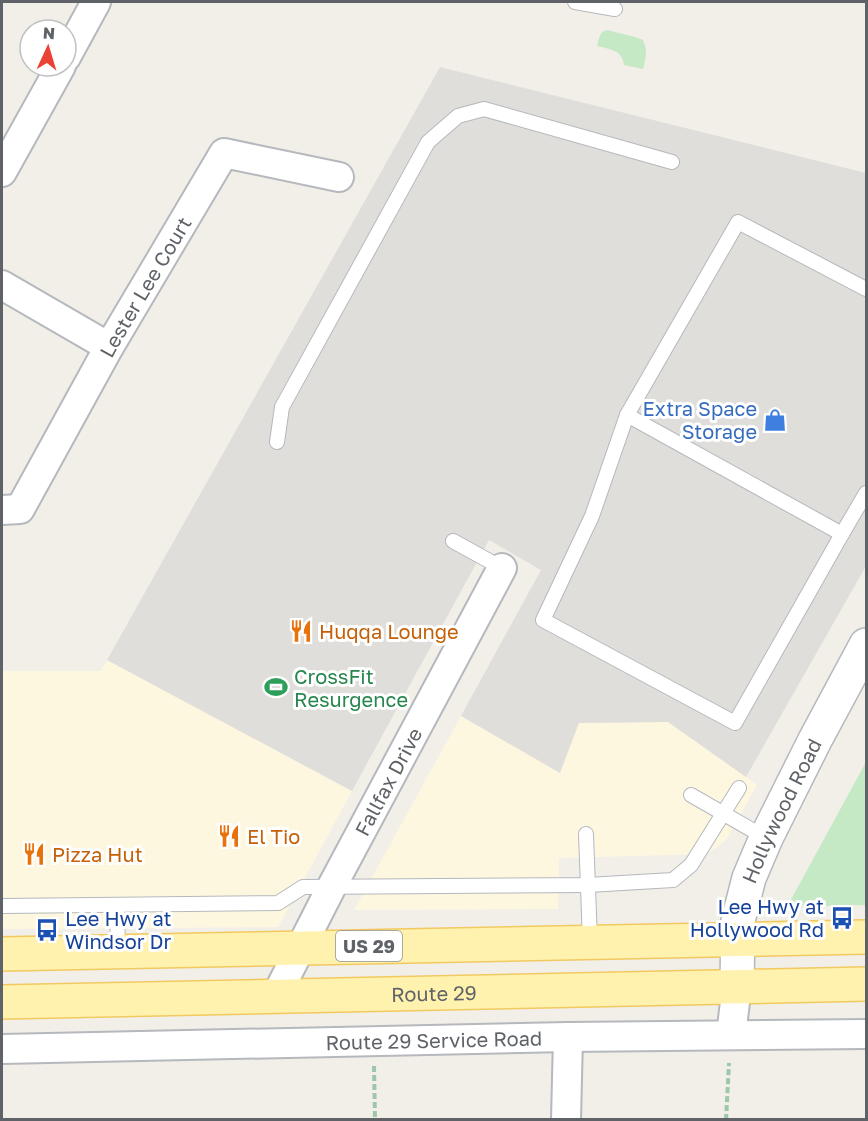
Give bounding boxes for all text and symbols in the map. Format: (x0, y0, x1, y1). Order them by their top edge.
north arrow (18, 18, 78, 78)
text: N (42, 23, 56, 43)
street label: Lester Lee Court (94, 212, 196, 361)
place label: Extra Space Storage (643, 396, 757, 443)
shop icon: Extra Space Storage (762, 407, 788, 433)
restaurant icon: Huqqa Lounge (288, 618, 314, 644)
place label: Huqqa Lounge (319, 619, 459, 643)
place label: CrossFit Resurgence (294, 664, 408, 711)
sports icon: CrossFit Resurgence (263, 674, 289, 700)
street label: Fallfax Drive (349, 723, 427, 840)
street label: Hollywood Road (736, 734, 826, 887)
restaurant icon: El Tio (216, 823, 242, 849)
place label: El Tio (247, 824, 300, 848)
restaurant icon: Pizza Hut (21, 841, 47, 867)
place label: Pizza Hut (52, 842, 143, 866)
place label: Lee Hwy at Hollywood Rd (690, 894, 824, 941)
bus stop icon: Lee Hwy at Hollywood Rd (829, 905, 855, 931)
place label: Lee Hwy at Windsor Dr (65, 906, 172, 953)
bus stop icon: Lee Hwy at Windsor Dr (34, 917, 60, 943)
road number: US 29 (336, 931, 402, 961)
street label: Route 29 (391, 980, 477, 1006)
street label: Route 29 Service Road (325, 1026, 543, 1054)

